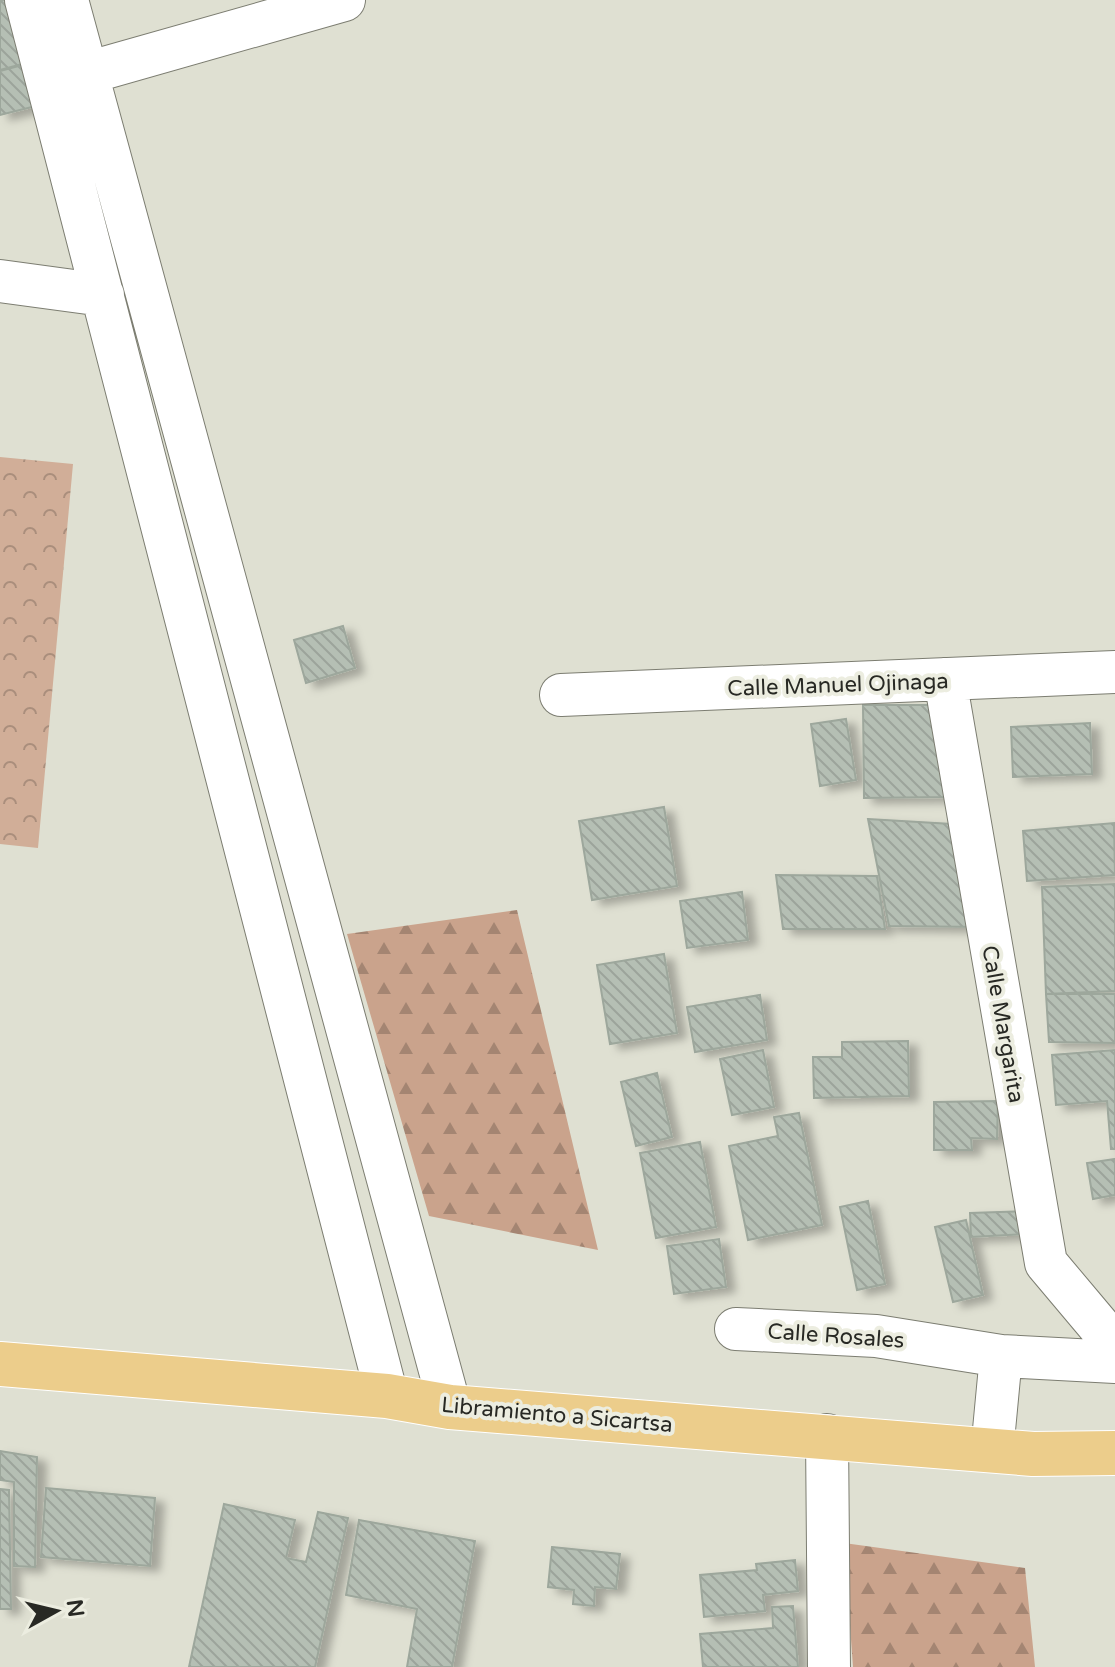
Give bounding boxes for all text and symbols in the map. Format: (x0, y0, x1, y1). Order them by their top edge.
street label: Calle Manuel Ojinaga (727, 668, 949, 702)
street label: Calle Margarita (976, 943, 1030, 1105)
street label: Calle Rosales (767, 1318, 905, 1354)
street label: Libramiento a Sicartsa (440, 1392, 674, 1438)
north arrow (16, 1571, 96, 1651)
text: N (61, 1598, 89, 1619)

